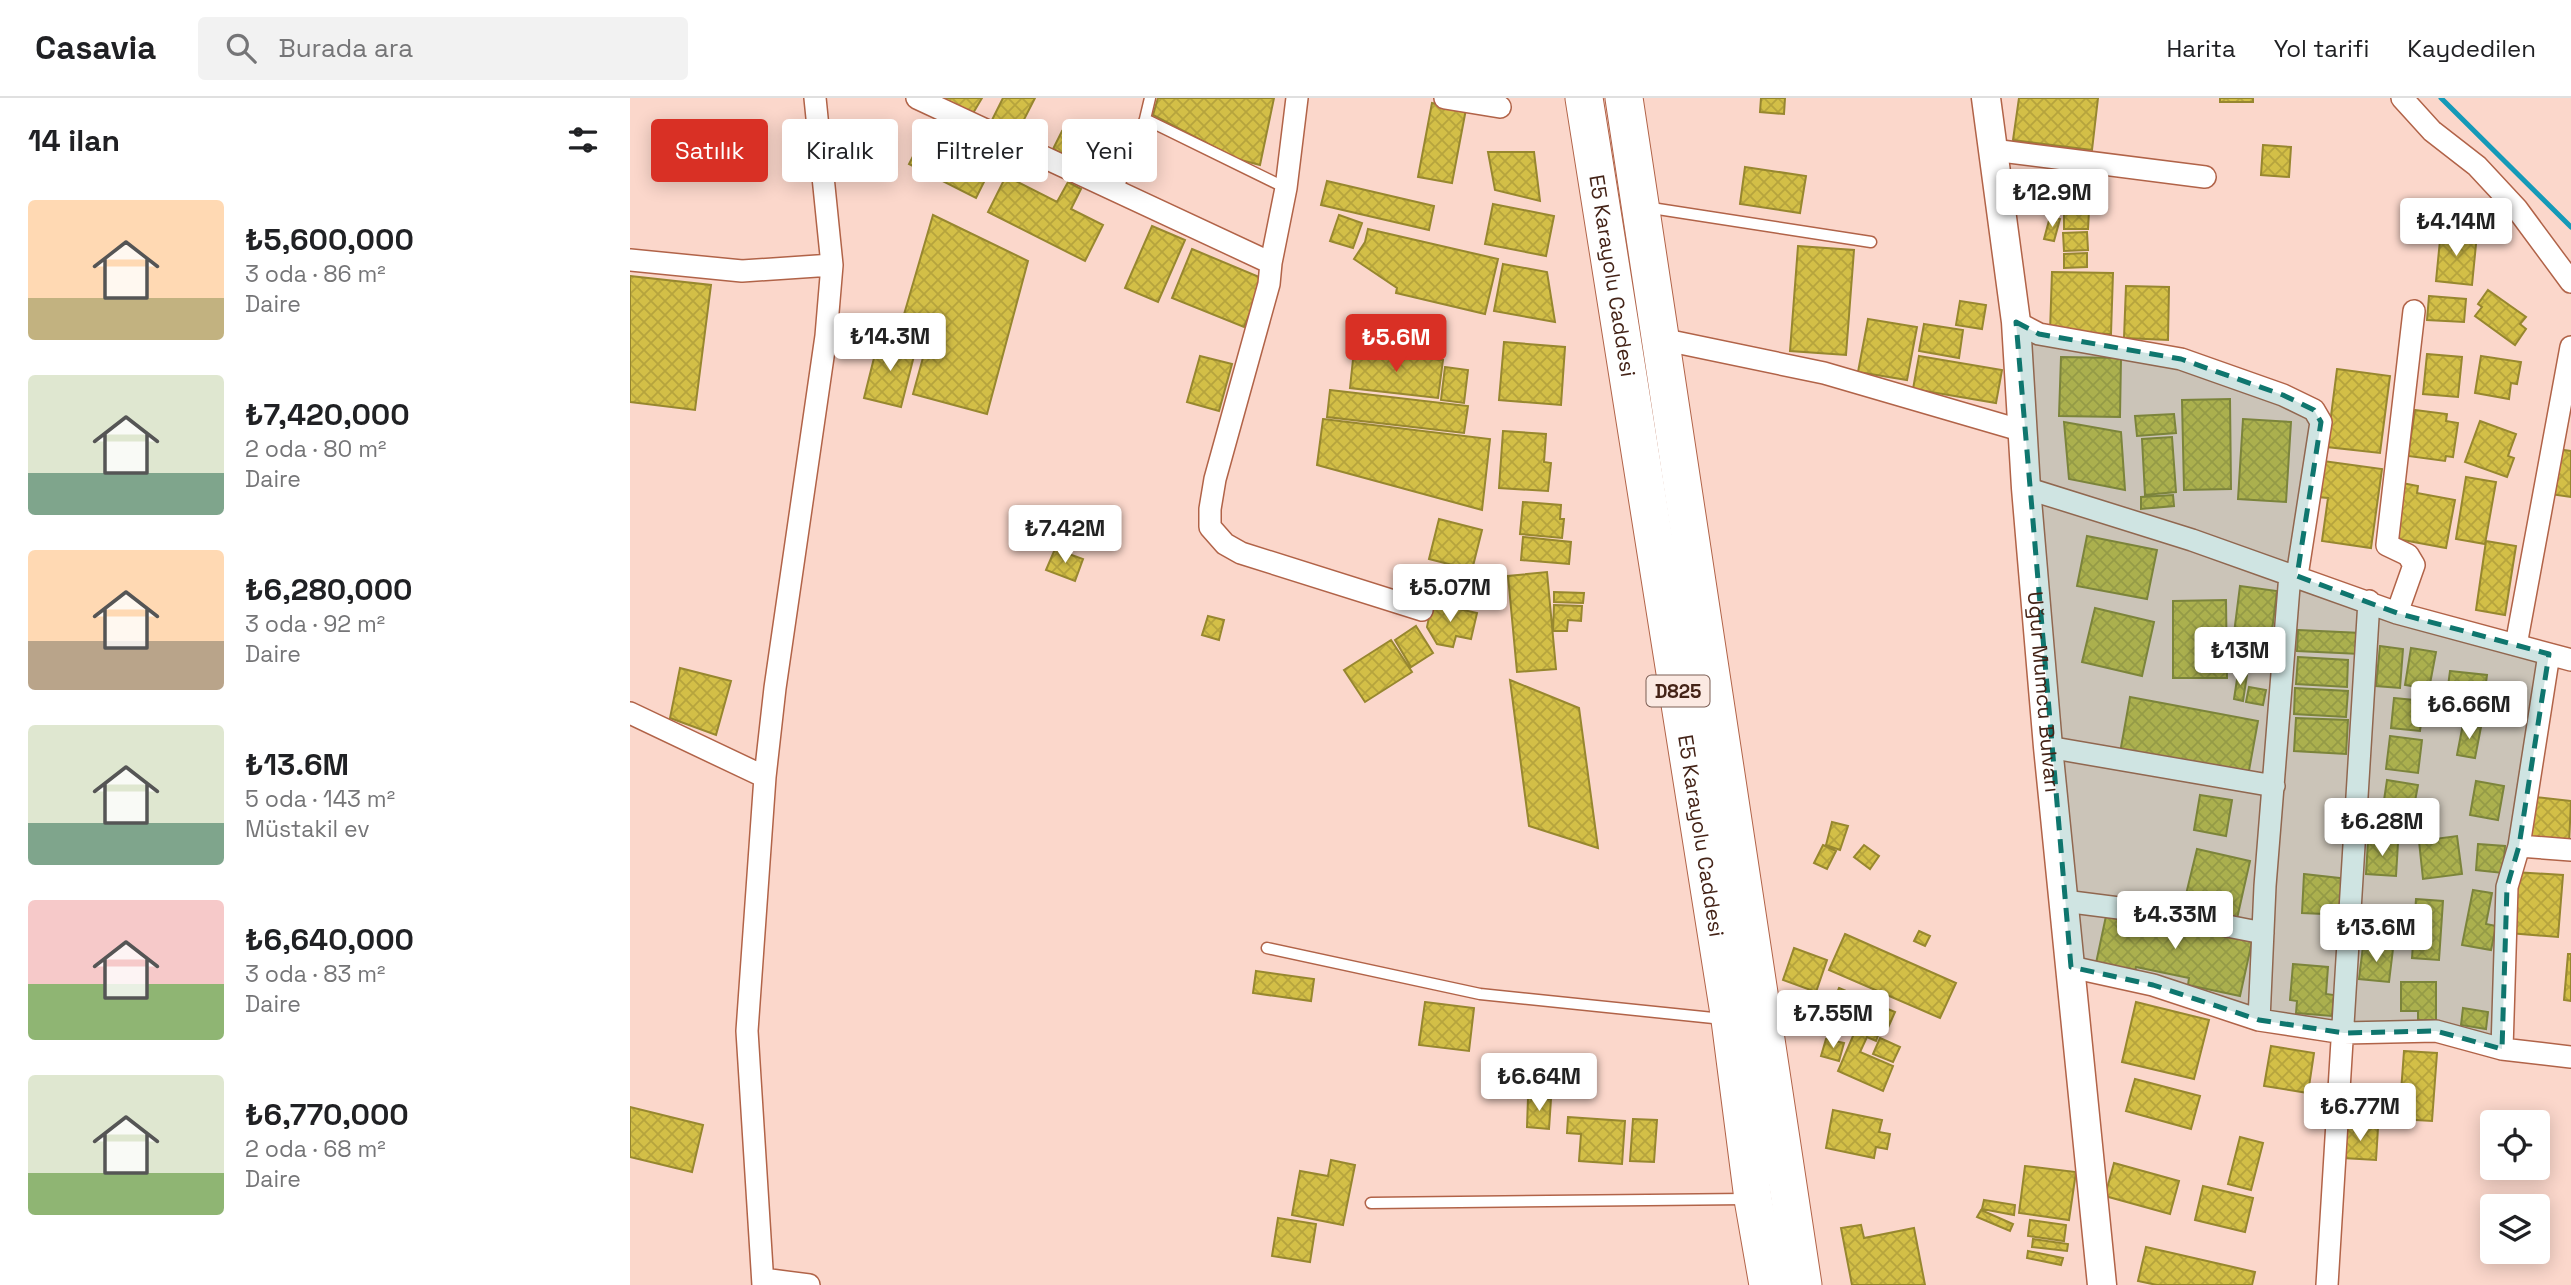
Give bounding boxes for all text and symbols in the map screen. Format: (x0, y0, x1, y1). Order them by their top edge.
search box (198, 17, 688, 80)
text: Casavia (35, 27, 156, 69)
icon: search (222, 29, 260, 67)
text: Burada ara (278, 31, 413, 65)
text: Harita (2166, 33, 2236, 64)
text: Yol tarifi (2274, 33, 2369, 64)
text: Kaydedilen (2407, 33, 2536, 64)
chip: Satılık (651, 119, 768, 182)
chip: Kiralık (782, 119, 898, 182)
chip: Filtreler (912, 119, 1048, 182)
chip: Yeni (1062, 119, 1157, 182)
text: 14 ilan (28, 121, 120, 160)
icon: filters (564, 121, 602, 159)
pin: ₺12.9M (1995, 170, 2109, 229)
street label: E5 Karayolu Caddesi (1583, 173, 1642, 379)
text: ₺12.9M (2012, 177, 2092, 207)
pin: ₺4.14M (2399, 198, 2513, 258)
text: ₺4.14M (2416, 206, 2496, 236)
text: ₺5,600,000 (245, 220, 414, 259)
icon: home (84, 228, 168, 312)
text: 3 oda · 86 m² (245, 259, 386, 289)
text: Daire (245, 289, 301, 319)
pin: ₺14.3M (833, 314, 947, 373)
pin: ₺5.6M (1347, 314, 1445, 374)
text: ₺14.3M (850, 321, 930, 351)
text: ₺5.6M (1361, 322, 1431, 352)
text: ₺7,420,000 (245, 395, 410, 434)
icon: home (84, 403, 168, 487)
text: 2 oda · 80 m² (245, 434, 386, 464)
text: Daire (245, 464, 301, 494)
pin: ₺7.42M (1008, 505, 1122, 565)
text: ₺7.42M (1025, 513, 1105, 543)
pin: ₺5.07M (1393, 564, 1507, 624)
text: ₺6,280,000 (245, 570, 413, 609)
text: ₺5.07M (1409, 572, 1491, 602)
icon: home (84, 578, 168, 662)
street label: Uğur Mumcu Bulvarı (2022, 590, 2066, 794)
text: 3 oda · 92 m² (245, 609, 385, 639)
pin: ₺13M (2199, 628, 2281, 687)
text: ₺13M (2211, 635, 2269, 665)
text: Daire (245, 639, 301, 669)
road number: D825 (1646, 676, 1710, 706)
pin: ₺6.66M (2412, 682, 2526, 741)
text: ₺6.66M (2427, 689, 2511, 719)
street label: E5 Karayolu Caddesi (1672, 733, 1731, 939)
text: ₺13.6M (245, 745, 349, 784)
icon: home (84, 753, 168, 837)
text: 5 oda · 143 m² (245, 784, 395, 814)
pin: ₺6.28M (2325, 798, 2439, 858)
text: ₺6.28M (2341, 806, 2423, 836)
text: Müstakil ev (245, 814, 370, 844)
pin: ₺4.33M (2118, 892, 2232, 951)
text: ₺4.33M (2133, 899, 2217, 929)
pin: ₺13.6M (2319, 904, 2433, 964)
text: ₺13.6M (2336, 912, 2416, 942)
text: ₺6,640,000 (245, 920, 414, 959)
icon: home (84, 928, 168, 1012)
text: 3 oda · 83 m² (245, 959, 386, 989)
text: Daire (245, 989, 301, 1019)
pin: ₺7.55M (1776, 990, 1890, 1050)
text: ₺7.55M (1793, 998, 1873, 1028)
pin: ₺6.64M (1482, 1054, 1596, 1113)
text: ₺6.64M (1497, 1061, 1581, 1091)
pin: ₺6.77M (2303, 1084, 2417, 1143)
text: ₺6.77M (2320, 1091, 2400, 1121)
text: ₺6,770,000 (245, 1095, 409, 1134)
icon: home (84, 1103, 168, 1187)
map controls (2480, 1110, 2550, 1264)
button: locate (2480, 1110, 2550, 1180)
text: 2 oda · 68 m² (245, 1134, 386, 1164)
text: Daire (245, 1164, 301, 1194)
button: layers (2480, 1194, 2550, 1264)

